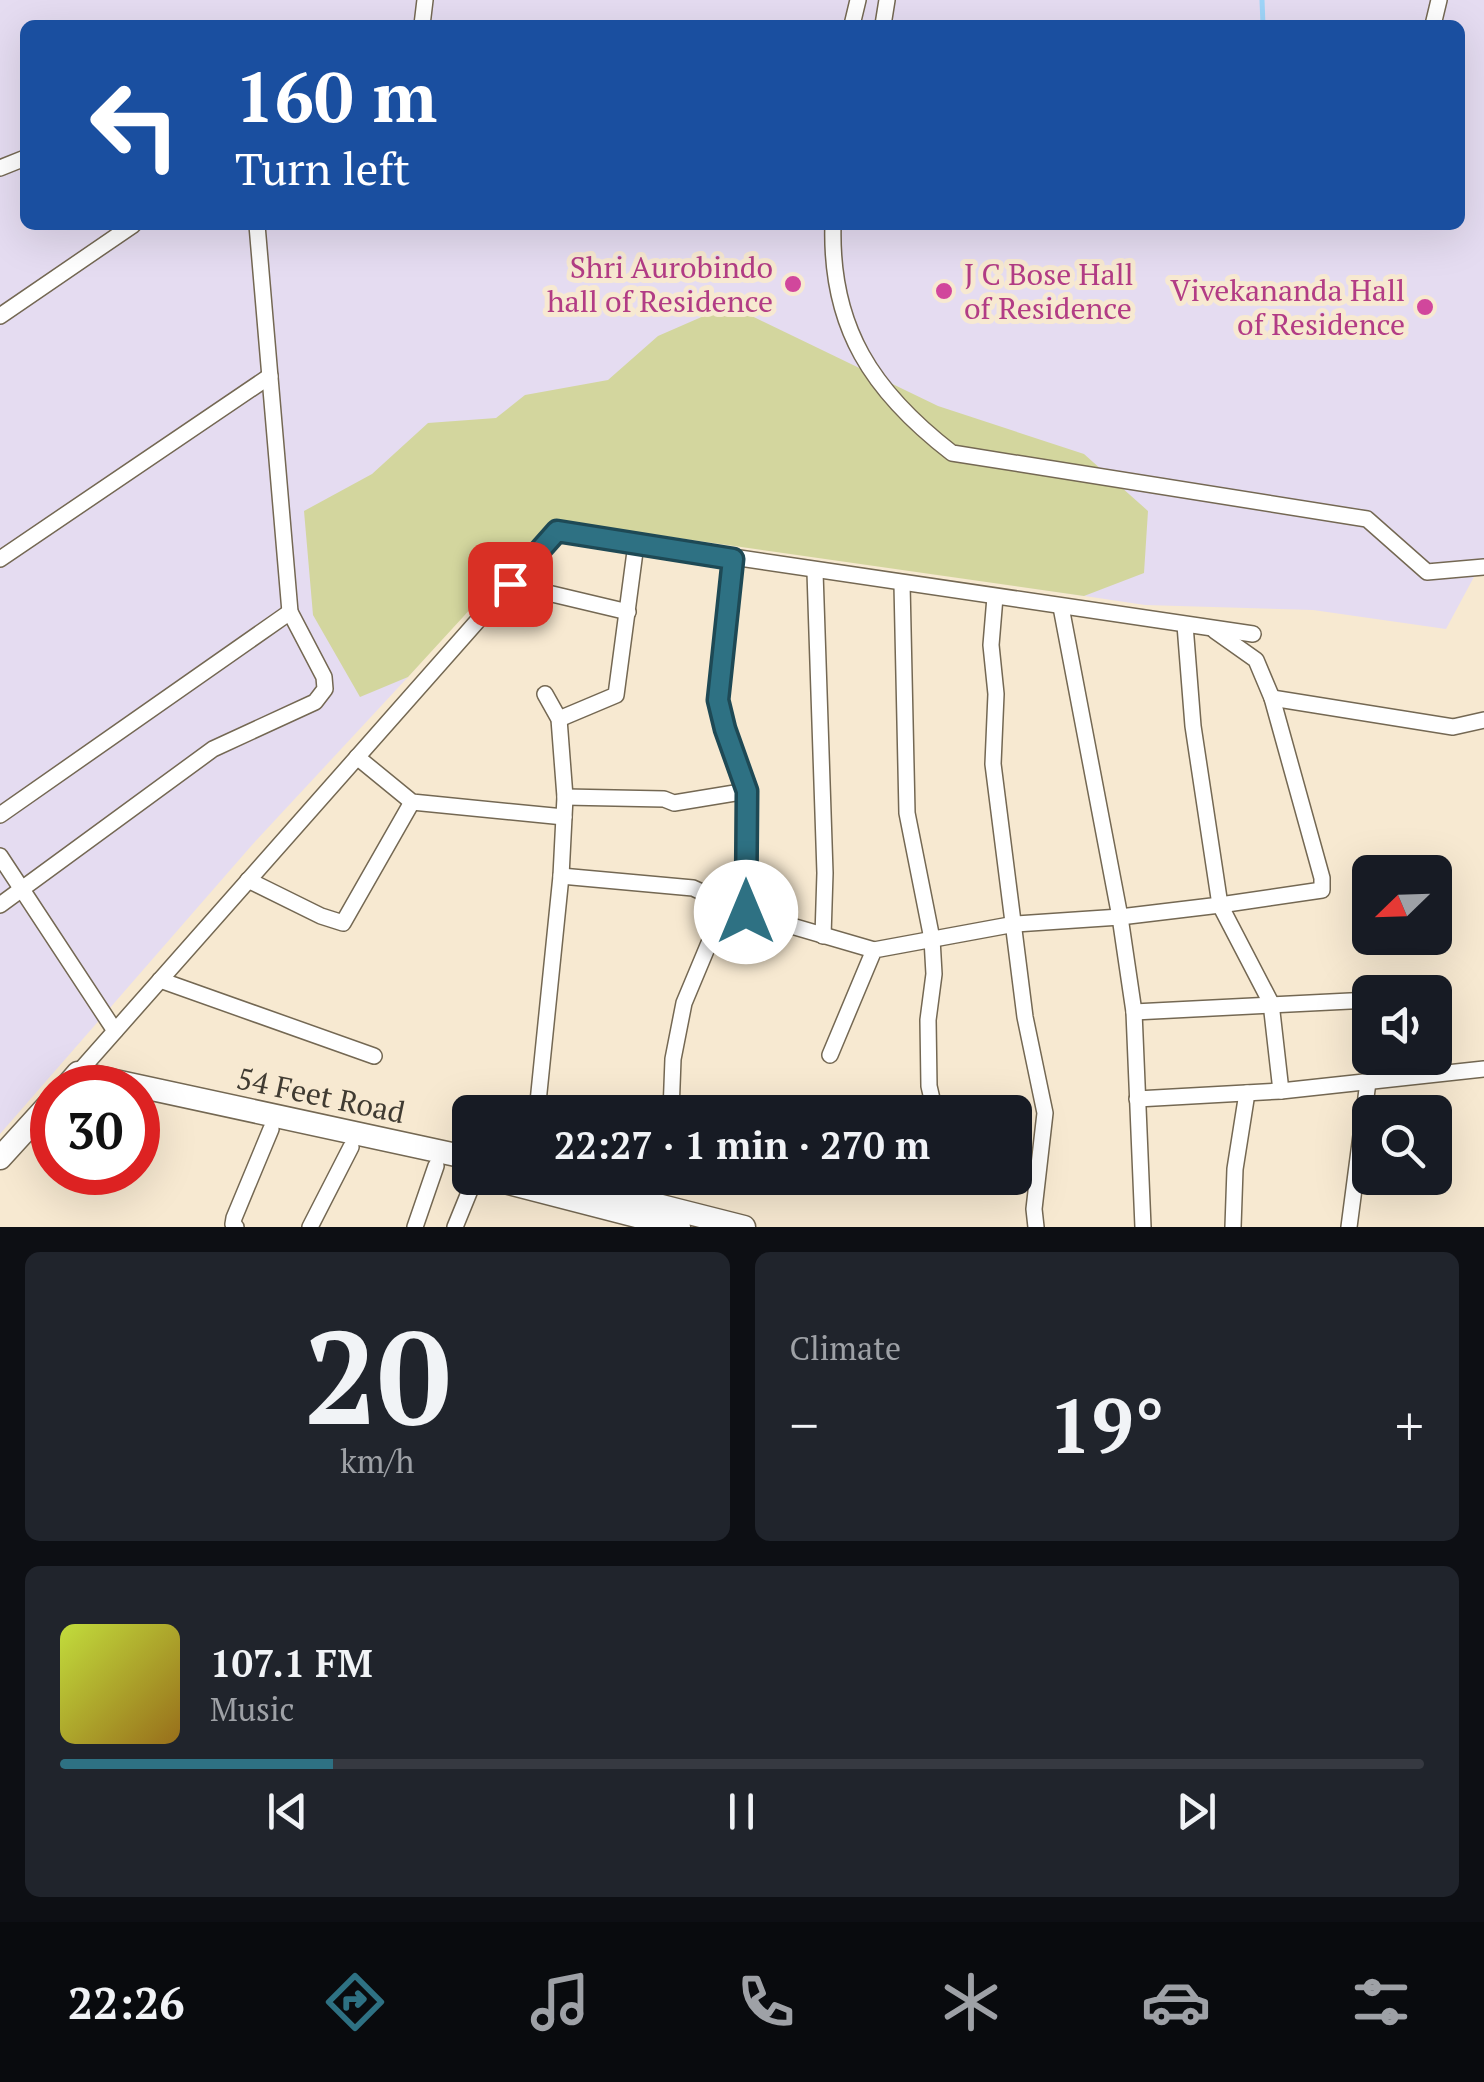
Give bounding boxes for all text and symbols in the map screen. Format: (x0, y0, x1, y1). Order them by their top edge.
text: 160 m (235, 49, 437, 142)
icon: left (70, 60, 200, 190)
text: Turn left (235, 138, 410, 198)
place label: Shri Aurobindo hall of Residence (547, 247, 773, 321)
place label: J C Bose Hall of Residence (964, 254, 1134, 328)
place label: Vivekananda Hall of Residence (1170, 270, 1405, 344)
marker: Shri Aurobindo hall of Residence (782, 273, 804, 295)
marker: J C Bose Hall of Residence (933, 280, 955, 302)
marker: Vivekananda Hall of Residence (1414, 296, 1436, 318)
pin (468, 542, 553, 627)
icon: arrive (483, 557, 538, 612)
north arrow (1352, 855, 1452, 955)
map controls (1352, 855, 1452, 1195)
position arrow (694, 860, 798, 964)
button: sound (1352, 975, 1452, 1075)
street label: 54 Feet Road (233, 1058, 409, 1132)
speed limit sign: 30 (30, 1065, 160, 1195)
button: search (1352, 1095, 1452, 1195)
text: 22:27 · 1 min · 270 m (554, 1120, 930, 1170)
text: 20 (304, 1289, 451, 1461)
text: Climate (790, 1327, 901, 1369)
text: 19° (1049, 1375, 1165, 1474)
text: − (790, 1388, 819, 1461)
text: + (1395, 1388, 1424, 1461)
text: km/h (340, 1440, 414, 1482)
text: 107.1 FM (210, 1638, 373, 1688)
text: Music (210, 1688, 295, 1730)
icon: previous (260, 1784, 315, 1839)
icon: pause (714, 1784, 769, 1839)
icon: next (1169, 1784, 1224, 1839)
icon: directions (320, 1967, 390, 2037)
icon: music (525, 1967, 595, 2037)
icon: phone (731, 1967, 801, 2037)
icon: climate (936, 1967, 1006, 2037)
icon: car (1141, 1967, 1211, 2037)
icon: filters (1346, 1967, 1416, 2037)
text: 22:26 (68, 1972, 185, 2032)

